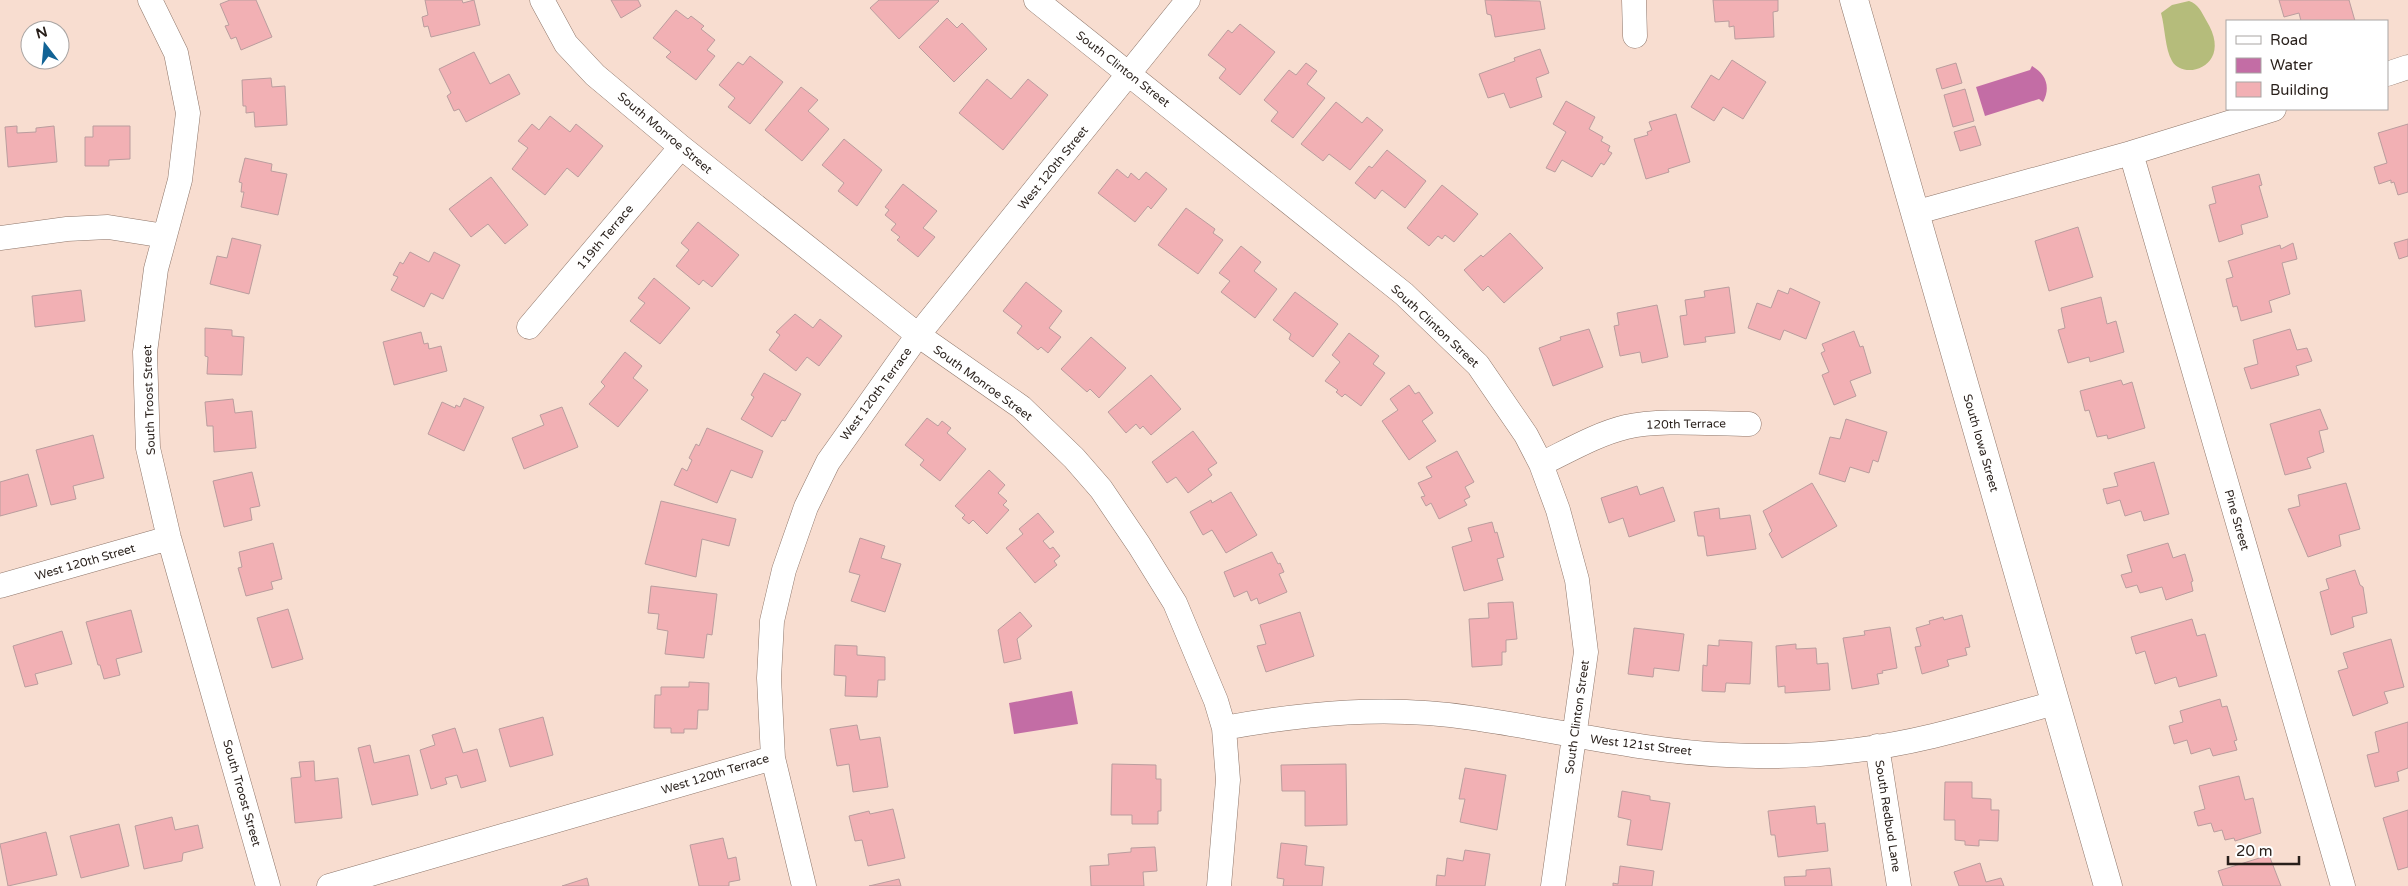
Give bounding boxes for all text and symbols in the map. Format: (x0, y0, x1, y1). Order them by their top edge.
north arrow (20, 20, 70, 70)
legend (2226, 20, 2388, 110)
text: N (34, 23, 49, 43)
street label: South Clinton Street (1073, 28, 1173, 110)
text: Road (2270, 31, 2308, 49)
text: Water (2270, 56, 2313, 74)
text: Building (2270, 81, 2329, 99)
street label: South Monroe Street (615, 89, 715, 177)
street label: West 120th Street (1015, 123, 1091, 213)
street label: 119th Terrace (574, 202, 636, 272)
street label: South Clinton Street (1388, 282, 1482, 371)
street label: South Monroe Street (931, 342, 1036, 424)
street label: South Troost Street (140, 344, 158, 455)
street label: West 120th Terrace (837, 344, 915, 443)
street label: South Iowa Street (1960, 392, 2002, 494)
street label: 120th Terrace (1646, 416, 1726, 432)
street label: Pine Street (2222, 488, 2252, 552)
street label: West 120th Street (33, 541, 137, 583)
street label: South Clinton Street (1562, 659, 1592, 775)
street label: West 121st Street (1589, 732, 1693, 758)
street label: South Troost Street (220, 738, 264, 848)
street label: West 120th Terrace (659, 751, 771, 797)
street label: South Redbud Lane (1872, 759, 1904, 873)
scale bar (2228, 834, 2299, 866)
text: 20 m (2236, 842, 2273, 860)

